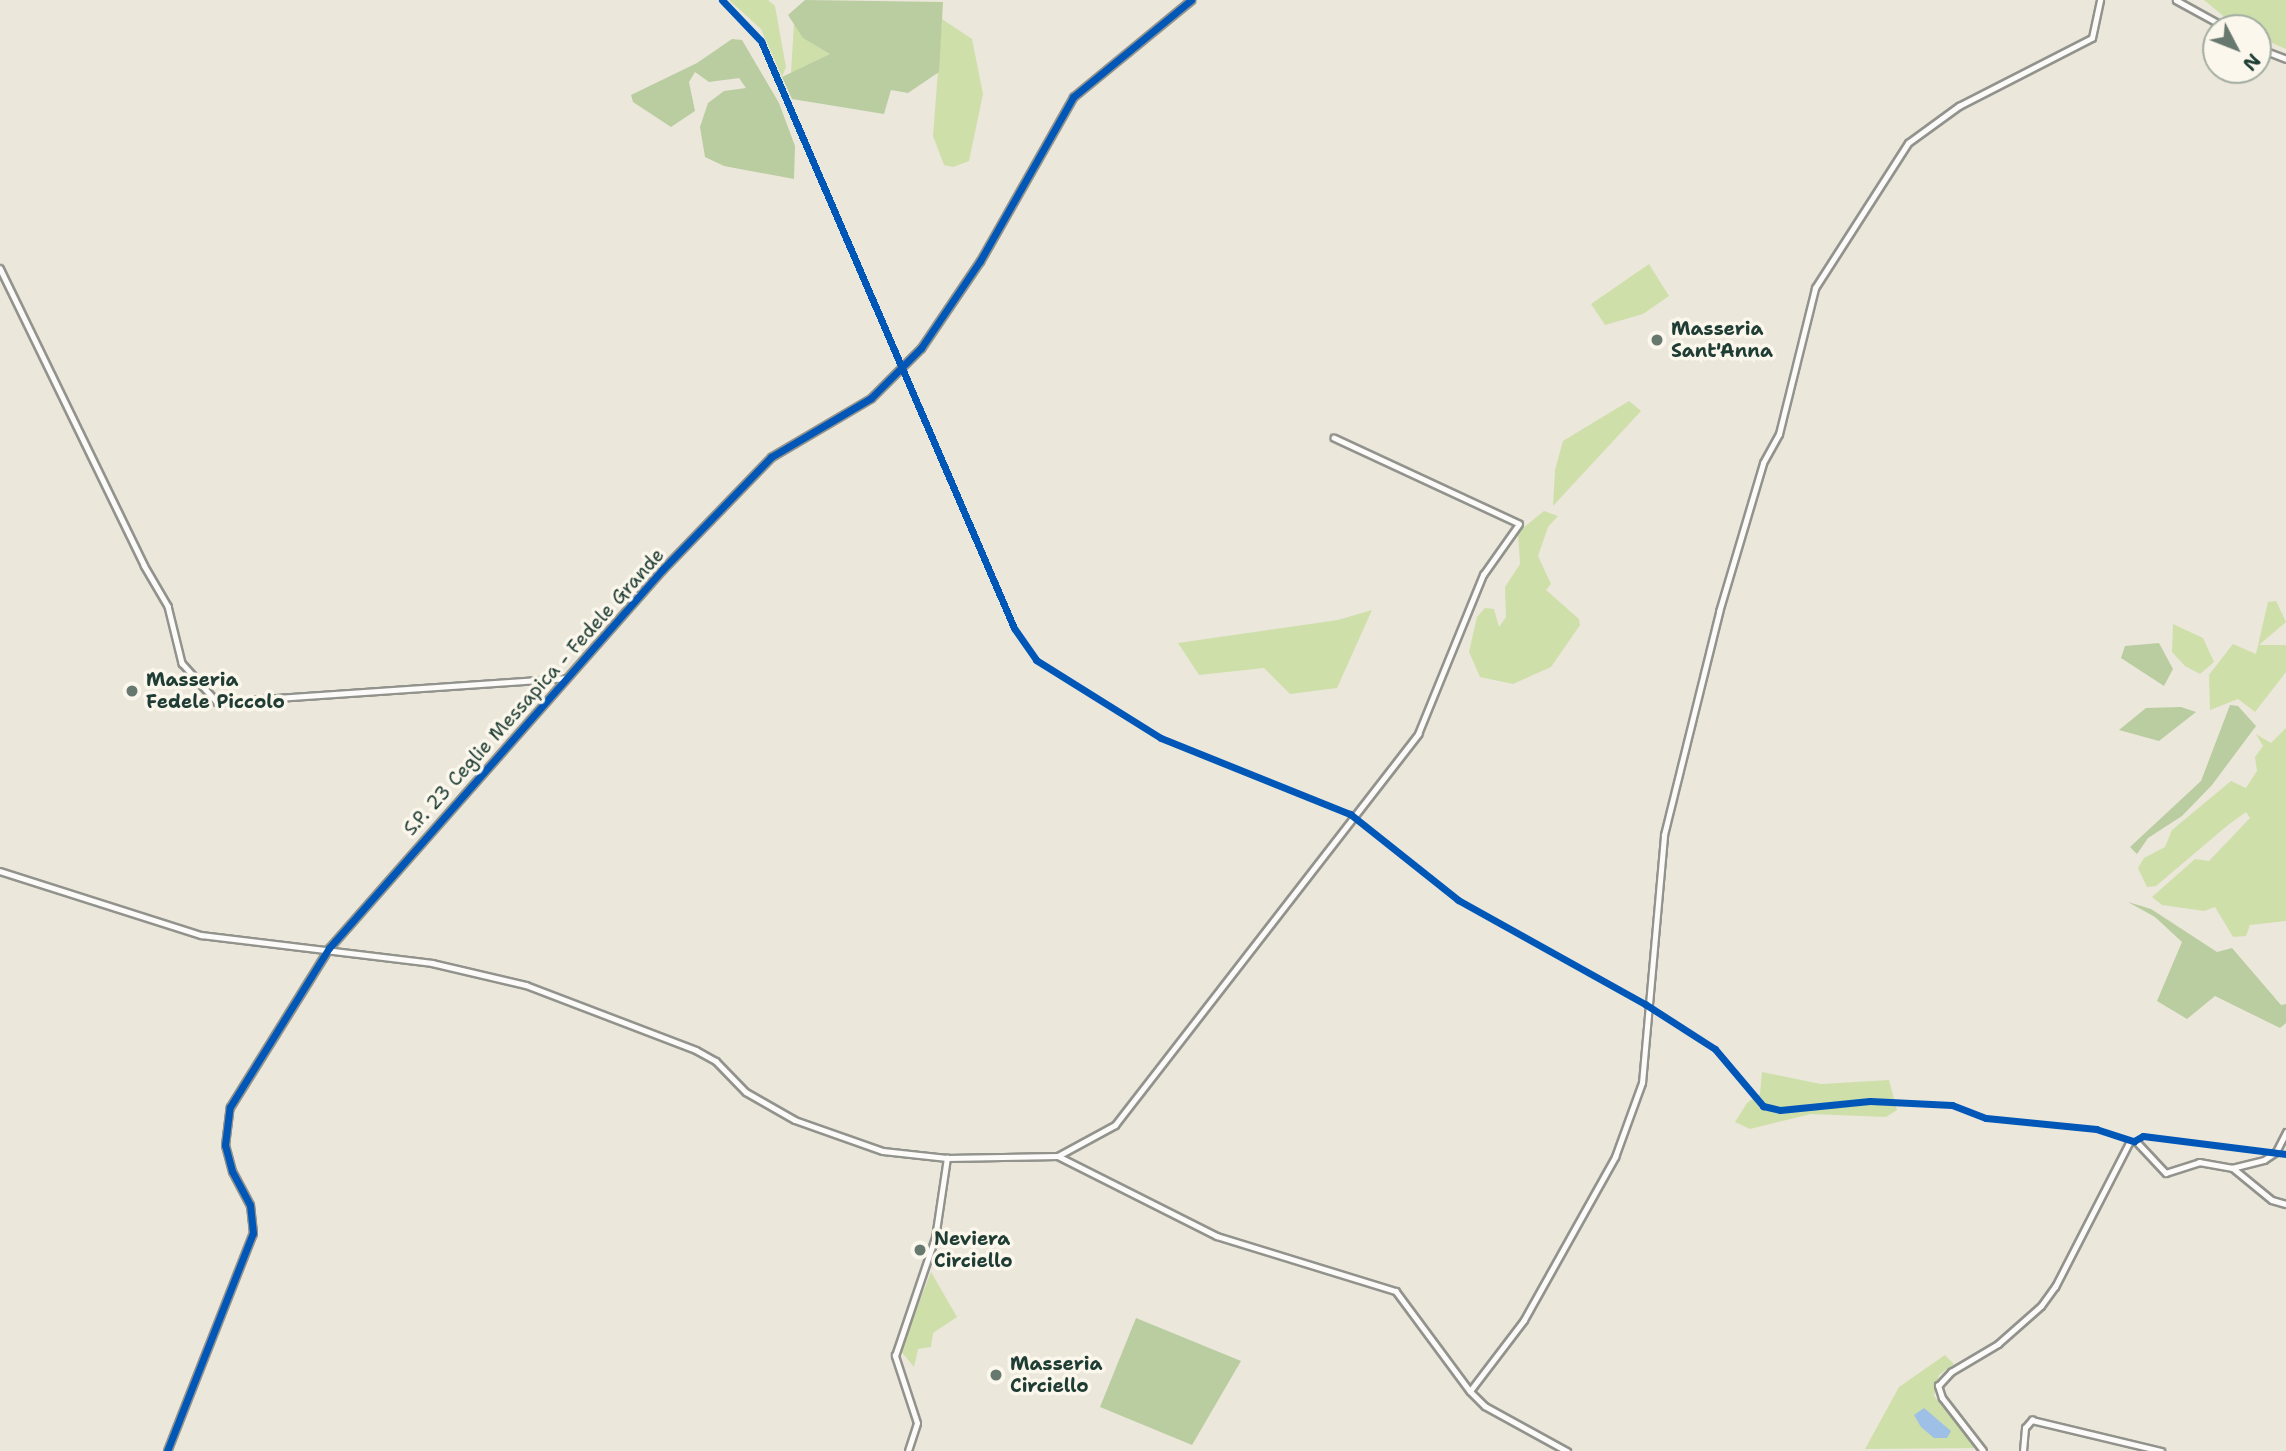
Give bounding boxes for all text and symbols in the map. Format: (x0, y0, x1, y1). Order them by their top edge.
north arrow (2202, 14, 2272, 84)
text: N (2237, 48, 2266, 76)
place label: Masseria Sant'Anna (1671, 318, 1773, 362)
marker: Masseria Sant'Anna (1649, 332, 1665, 348)
street label: S.P. 23 Ceglie Messapica - Fedele Grande (399, 544, 669, 840)
place label: Masseria Fedele Piccolo (146, 669, 285, 713)
marker: Masseria Fedele Piccolo (124, 683, 140, 699)
place label: Neviera Circiello (934, 1228, 1013, 1272)
marker: Neviera Circiello (912, 1242, 928, 1258)
place label: Masseria Circiello (1010, 1353, 1102, 1397)
marker: Masseria Circiello (988, 1367, 1004, 1383)

